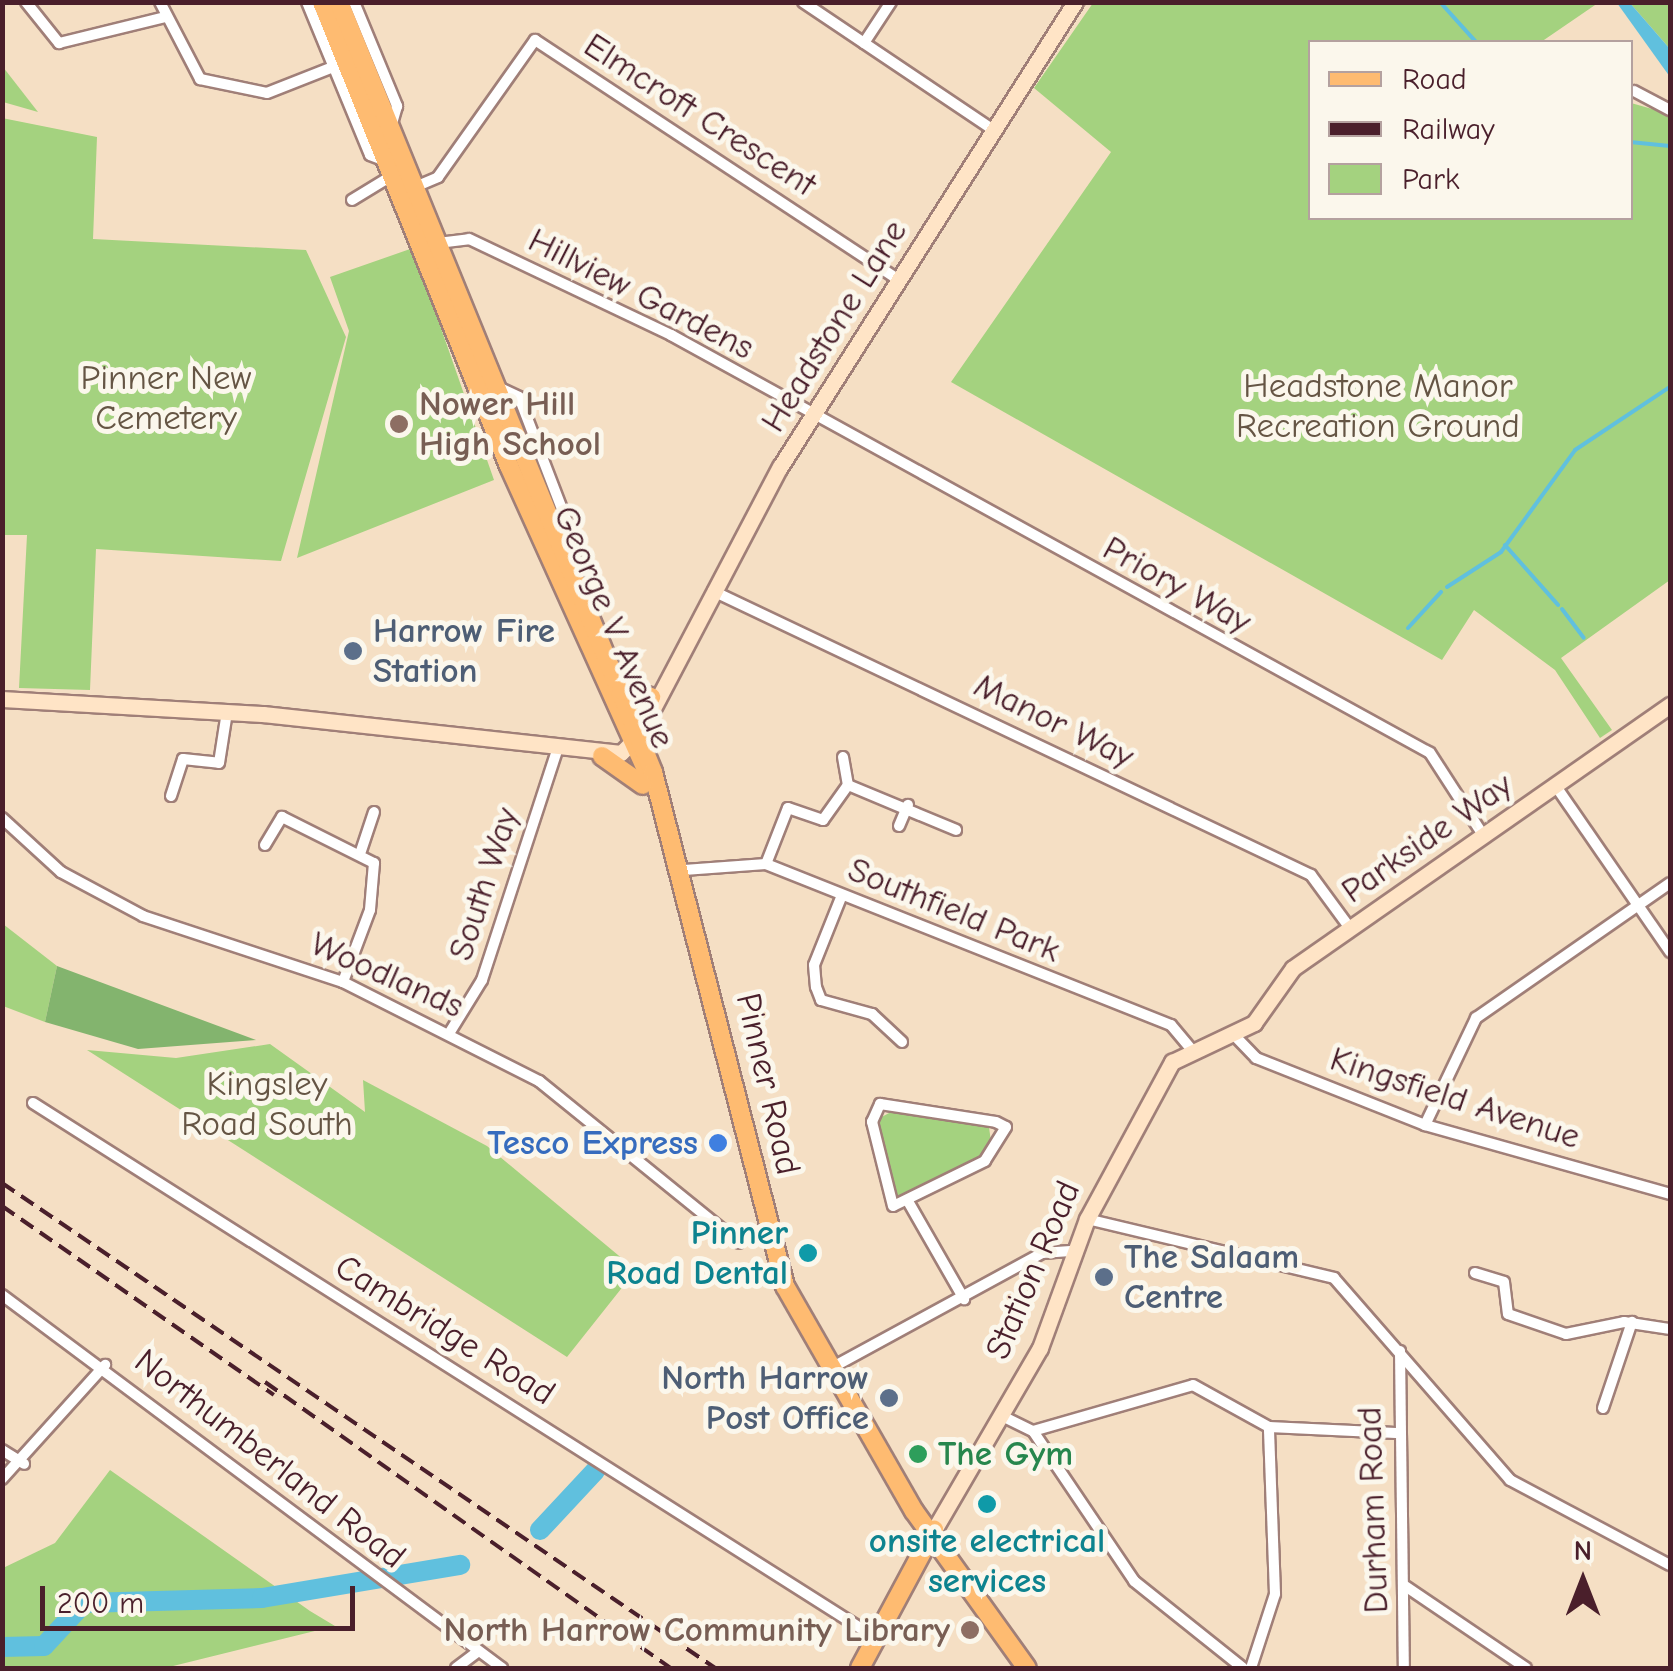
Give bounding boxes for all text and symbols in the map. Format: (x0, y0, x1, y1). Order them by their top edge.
street label: Elmcroft Crescent (576, 24, 824, 206)
legend (1308, 40, 1633, 220)
text: Road (1402, 62, 1467, 97)
text: Railway (1402, 112, 1495, 147)
text: Park (1402, 162, 1459, 197)
street label: Headstone Lane (752, 212, 916, 440)
street label: Hillview Gardens (521, 219, 761, 369)
park label: Pinner New Cemetery (81, 357, 251, 439)
park label: Headstone Manor Recreation Ground (1236, 365, 1520, 447)
place label: Nower Hill High School (419, 383, 601, 465)
marker: Nower Hill High School (388, 413, 410, 435)
street label: George V Avenue (544, 500, 684, 754)
street label: Priory Way (1096, 527, 1258, 643)
place label: Harrow Fire Station (373, 610, 555, 692)
marker: Harrow Fire Station (342, 640, 364, 662)
street label: Manor Way (967, 664, 1141, 778)
street label: Parkside Way (1333, 764, 1521, 912)
street label: South Way (440, 802, 528, 966)
street label: Southfield Park (842, 848, 1066, 972)
street label: Woodlands (304, 923, 470, 1027)
street label: Pinner Road (727, 989, 809, 1179)
street label: Kingsfield Avenue (1325, 1038, 1585, 1158)
park label: Kingsley Road South (181, 1063, 353, 1145)
place label: Tesco Express (487, 1122, 698, 1164)
marker: Tesco Express (707, 1132, 729, 1154)
street label: Station Road (977, 1175, 1089, 1365)
place label: Pinner Road Dental (606, 1212, 788, 1294)
place label: The Salaam Centre (1124, 1236, 1299, 1318)
marker: Pinner Road Dental (797, 1242, 819, 1264)
street label: Cambridge Road (327, 1246, 563, 1414)
marker: The Salaam Centre (1093, 1266, 1115, 1288)
street label: Northumberland Road (126, 1340, 414, 1578)
place label: North Harrow Post Office (661, 1357, 869, 1439)
marker: North Harrow Post Office (878, 1387, 900, 1409)
street label: Durham Road (1348, 1406, 1398, 1614)
place label: The Gym (938, 1433, 1073, 1475)
marker: The Gym (907, 1443, 929, 1465)
marker: onsite electrical services (976, 1493, 998, 1515)
place label: onsite electrical services (869, 1520, 1105, 1602)
north arrow (1533, 1531, 1633, 1631)
text: N (1574, 1535, 1592, 1567)
scale bar (45, 1566, 360, 1628)
text: 200 m (57, 1586, 144, 1621)
place label: North Harrow Community Library (444, 1609, 950, 1651)
marker: North Harrow Community Library (959, 1619, 981, 1641)

